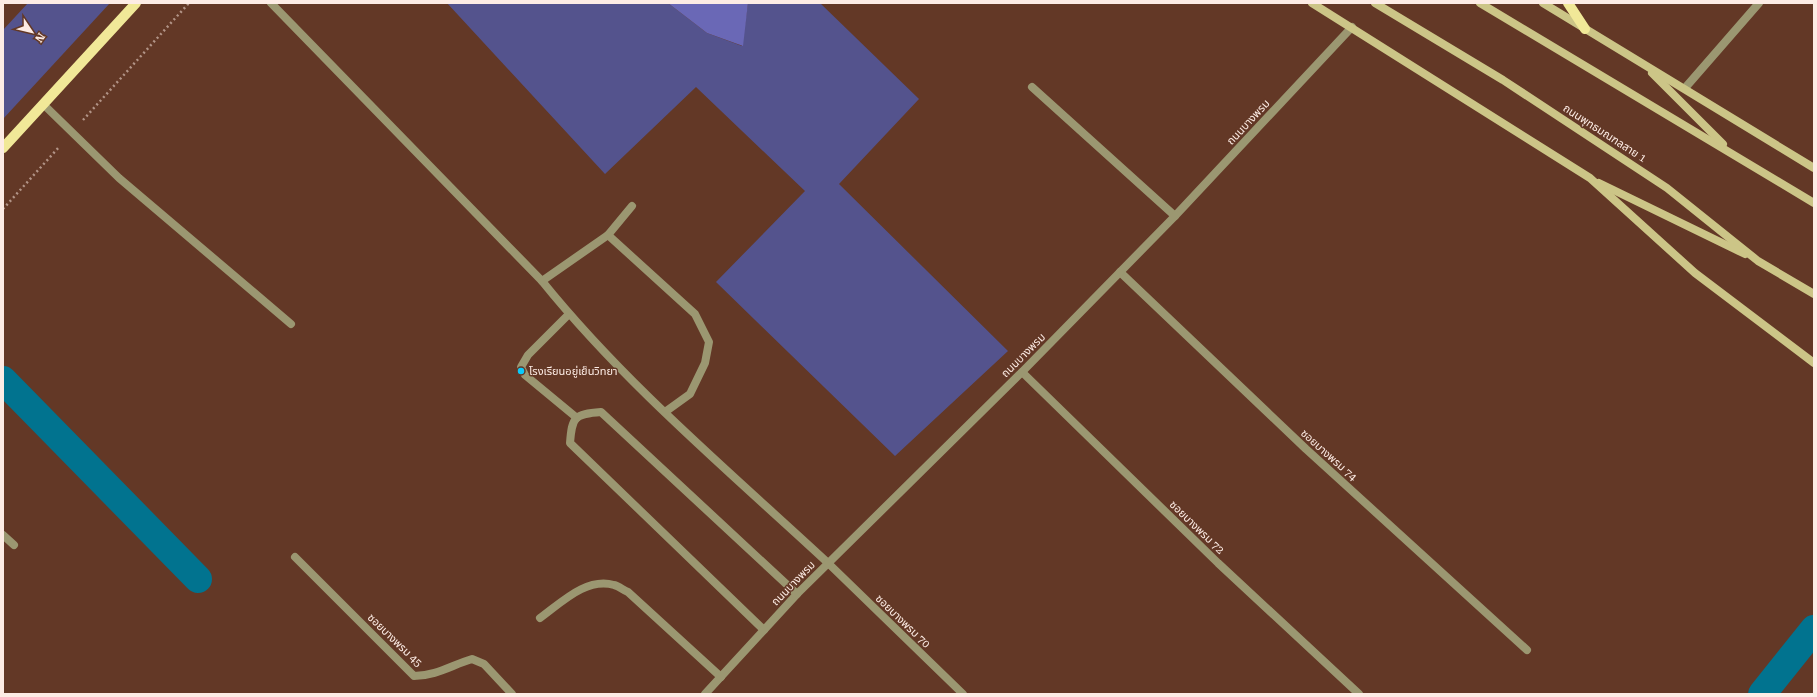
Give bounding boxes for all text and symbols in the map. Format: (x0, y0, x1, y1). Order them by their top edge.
north arrow (12, 12, 52, 52)
text: N (32, 30, 48, 45)
street label: ถนนบางพรม (1224, 97, 1273, 148)
street label: ถนนพุทธมณฑลสาย 1 (1561, 102, 1649, 165)
street label: ถนนบางพรม (999, 331, 1048, 380)
place label: โรงเรียนอยู่เย็นวิทยา (529, 365, 617, 378)
marker: โรงเรียนอยู่เย็นวิทยา (516, 366, 526, 376)
street label: ซอยบางพรม 74 (1298, 427, 1360, 484)
street label: ซอยบางพรม 72 (1167, 498, 1227, 557)
street label: ถนนบางพรม (769, 558, 818, 608)
street label: ซอยบางพรม 70 (873, 592, 933, 651)
street label: ซอยบางพรม 45 (365, 611, 425, 670)

